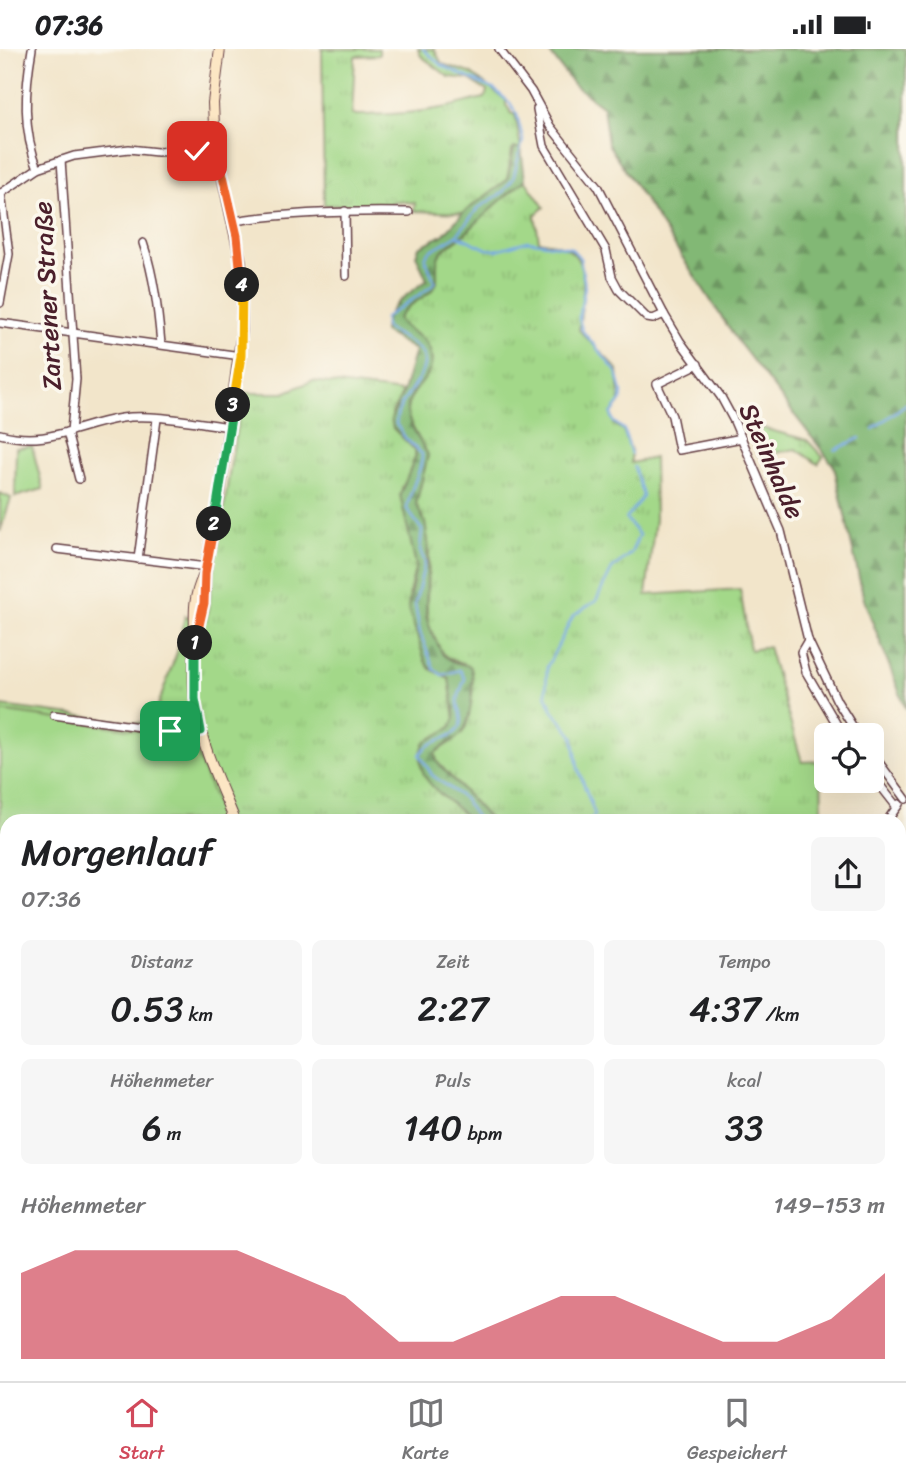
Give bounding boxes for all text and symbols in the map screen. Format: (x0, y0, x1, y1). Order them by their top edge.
text: 07:36 (35, 2, 103, 48)
pin (167, 121, 227, 181)
icon: check (178, 132, 216, 170)
street label: Zartener Straße (19, 200, 75, 392)
pin: 4 (224, 267, 260, 303)
text: 4 (236, 268, 247, 301)
pin: 3 (216, 387, 250, 423)
text: 3 (227, 388, 238, 421)
street label: Steinhalde (726, 395, 818, 527)
pin: 2 (196, 507, 232, 541)
text: 2 (208, 507, 219, 540)
pin: 1 (178, 625, 212, 661)
text: 1 (190, 626, 199, 659)
pin (140, 701, 200, 761)
icon: arrive (151, 712, 189, 750)
map controls (814, 723, 884, 793)
button: locate (814, 723, 884, 793)
text: Morgenlauf (21, 819, 213, 886)
button: share (811, 837, 885, 911)
text: 07:36 (21, 879, 81, 920)
text: Distanz (130, 945, 193, 978)
text: Zeit (436, 945, 470, 978)
text: Tempo (718, 945, 771, 978)
text: 0.53 (110, 978, 184, 1040)
text: 2:27 (418, 978, 488, 1040)
text: 4:37 (689, 978, 761, 1040)
text: km (184, 998, 213, 1031)
text: /km (761, 998, 800, 1031)
text: Höhenmeter (110, 1064, 213, 1097)
text: Puls (435, 1064, 471, 1097)
text: kcal (727, 1064, 762, 1097)
text: 6 (142, 1097, 162, 1159)
text: 140 (403, 1097, 463, 1159)
text: 33 (725, 1097, 764, 1159)
text: m (162, 1117, 181, 1150)
text: bpm (463, 1117, 503, 1150)
text: Höhenmeter (21, 1185, 145, 1226)
text: 149–153 m (773, 1185, 885, 1226)
tab: Start (119, 1394, 164, 1469)
tab: Karte (402, 1394, 449, 1469)
tab: Gespeichert (687, 1394, 787, 1469)

